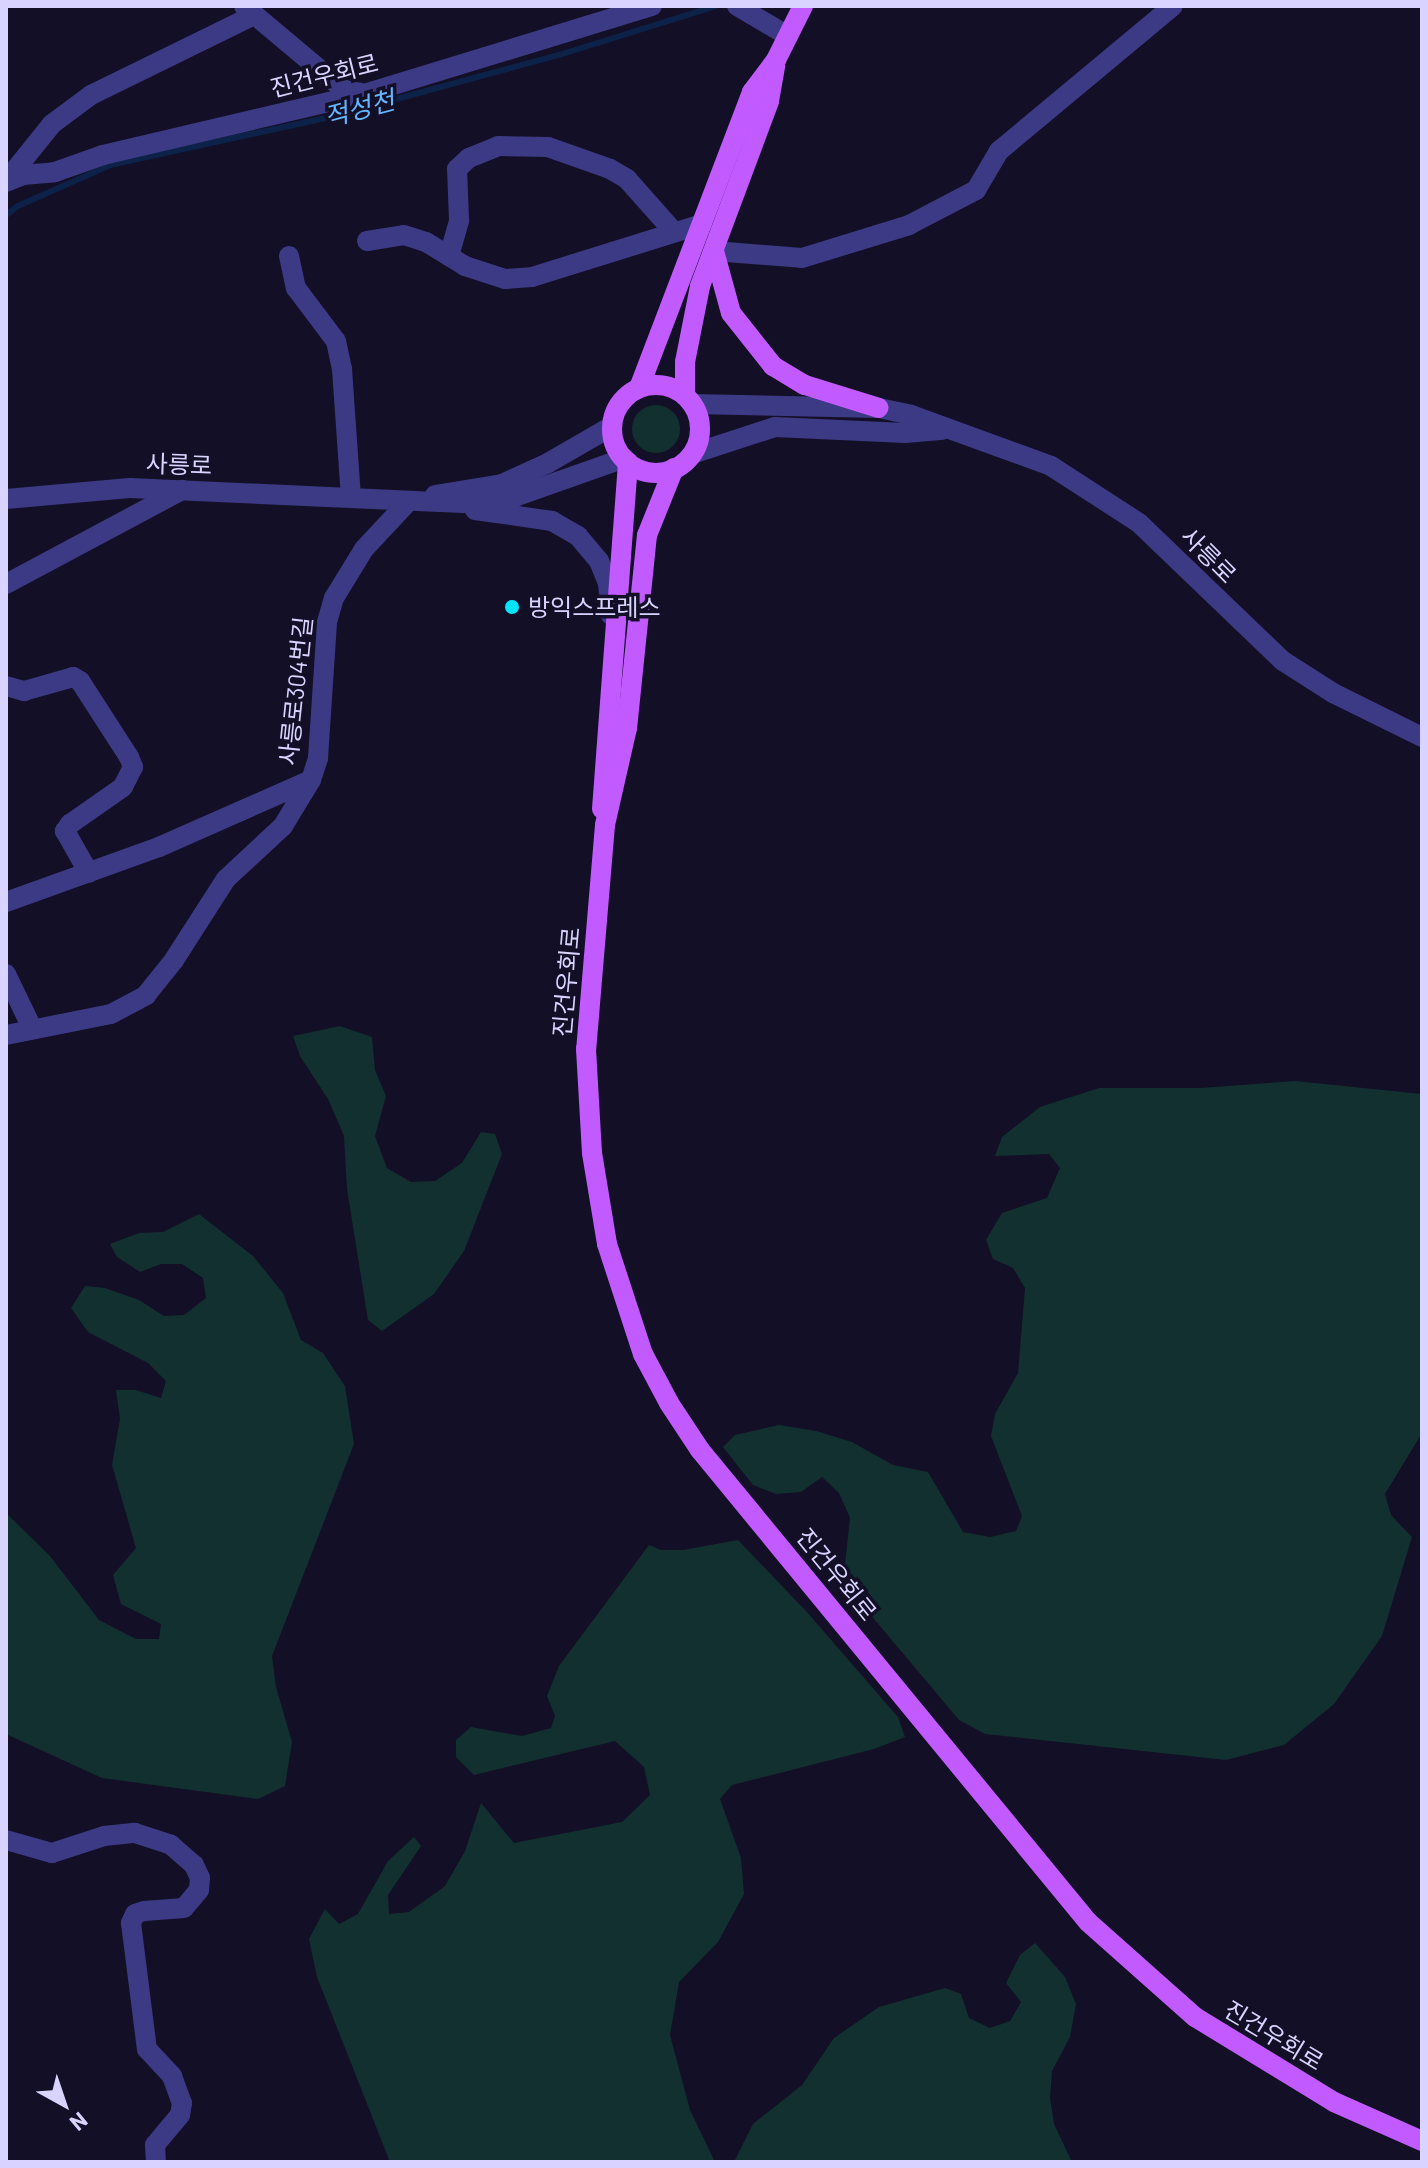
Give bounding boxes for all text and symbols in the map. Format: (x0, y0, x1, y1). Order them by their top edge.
street label: 진건우회로 (267, 48, 381, 102)
water label: 적성천 (320, 84, 398, 132)
street label: 사릉로 (145, 448, 213, 480)
street label: 사릉로 (1175, 521, 1243, 589)
place label: 방익스프레스 (528, 593, 660, 621)
marker: 방익스프레스 (503, 598, 521, 616)
street label: 사릉로304번길 (273, 615, 317, 767)
street label: 진건우회로 (547, 926, 585, 1038)
street label: 진건우회로 (791, 1522, 883, 1626)
street label: 진건우회로 (1219, 1994, 1329, 2076)
north arrow (24, 2064, 104, 2144)
text: N (65, 2108, 93, 2137)

